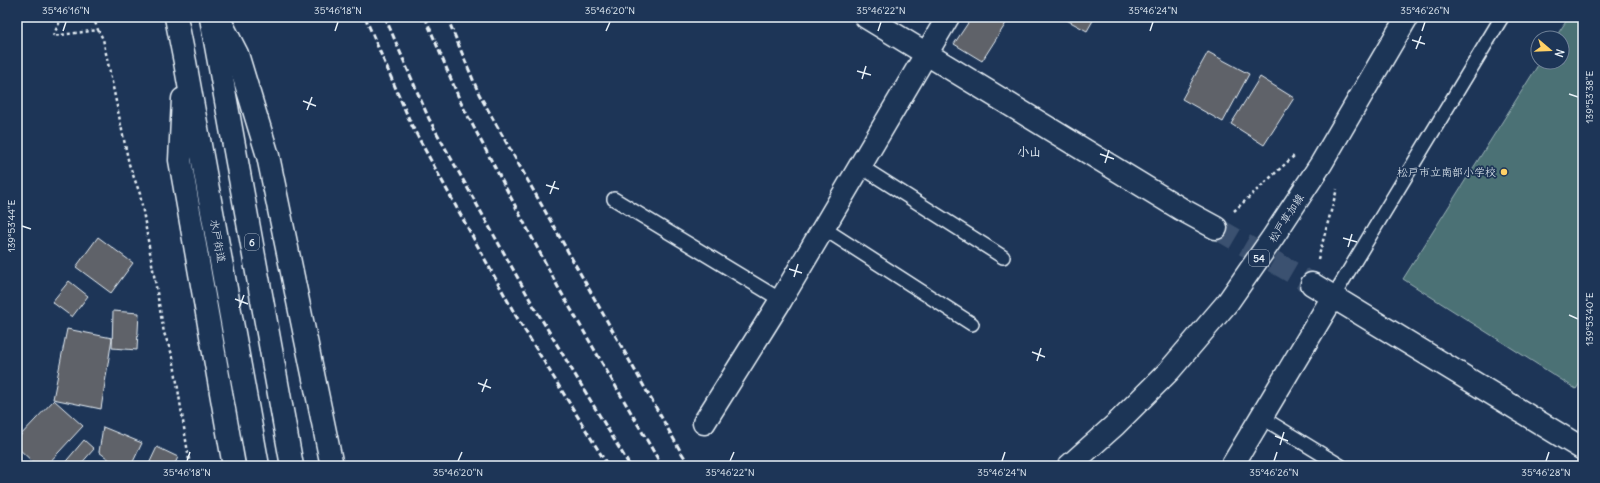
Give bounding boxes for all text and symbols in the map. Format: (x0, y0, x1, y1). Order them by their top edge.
text: 35°46'16"N (42, 4, 90, 17)
text: 35°46'18"N (314, 4, 362, 17)
text: 35°46'20"N (585, 4, 635, 17)
text: 35°46'22"N (856, 4, 906, 17)
text: 35°46'24"N (1128, 4, 1178, 17)
text: 35°46'26"N (1400, 4, 1450, 17)
north arrow (1530, 30, 1570, 70)
text: N (1552, 47, 1567, 59)
text: 139°53'38"E (1583, 70, 1596, 123)
district label: 小山 (1017, 144, 1041, 159)
place label: 松戸市立南部小学校 (1397, 165, 1496, 179)
marker: 松戸市立南部小学校 (1499, 167, 1509, 177)
street label: 松戸草加線 (1265, 191, 1307, 245)
text: 139°53'44"E (5, 200, 18, 252)
street label: 水戸街道 (207, 218, 229, 264)
road number: 6 (245, 234, 259, 250)
road number: 54 (1249, 250, 1269, 266)
text: 139°53'40"E (1583, 292, 1596, 346)
text: 35°46'18"N (163, 466, 211, 479)
text: 35°46'20"N (433, 466, 483, 479)
text: 35°46'22"N (705, 466, 755, 479)
text: 35°46'24"N (977, 466, 1027, 479)
text: 35°46'26"N (1249, 466, 1299, 479)
text: 35°46'28"N (1521, 466, 1571, 479)

